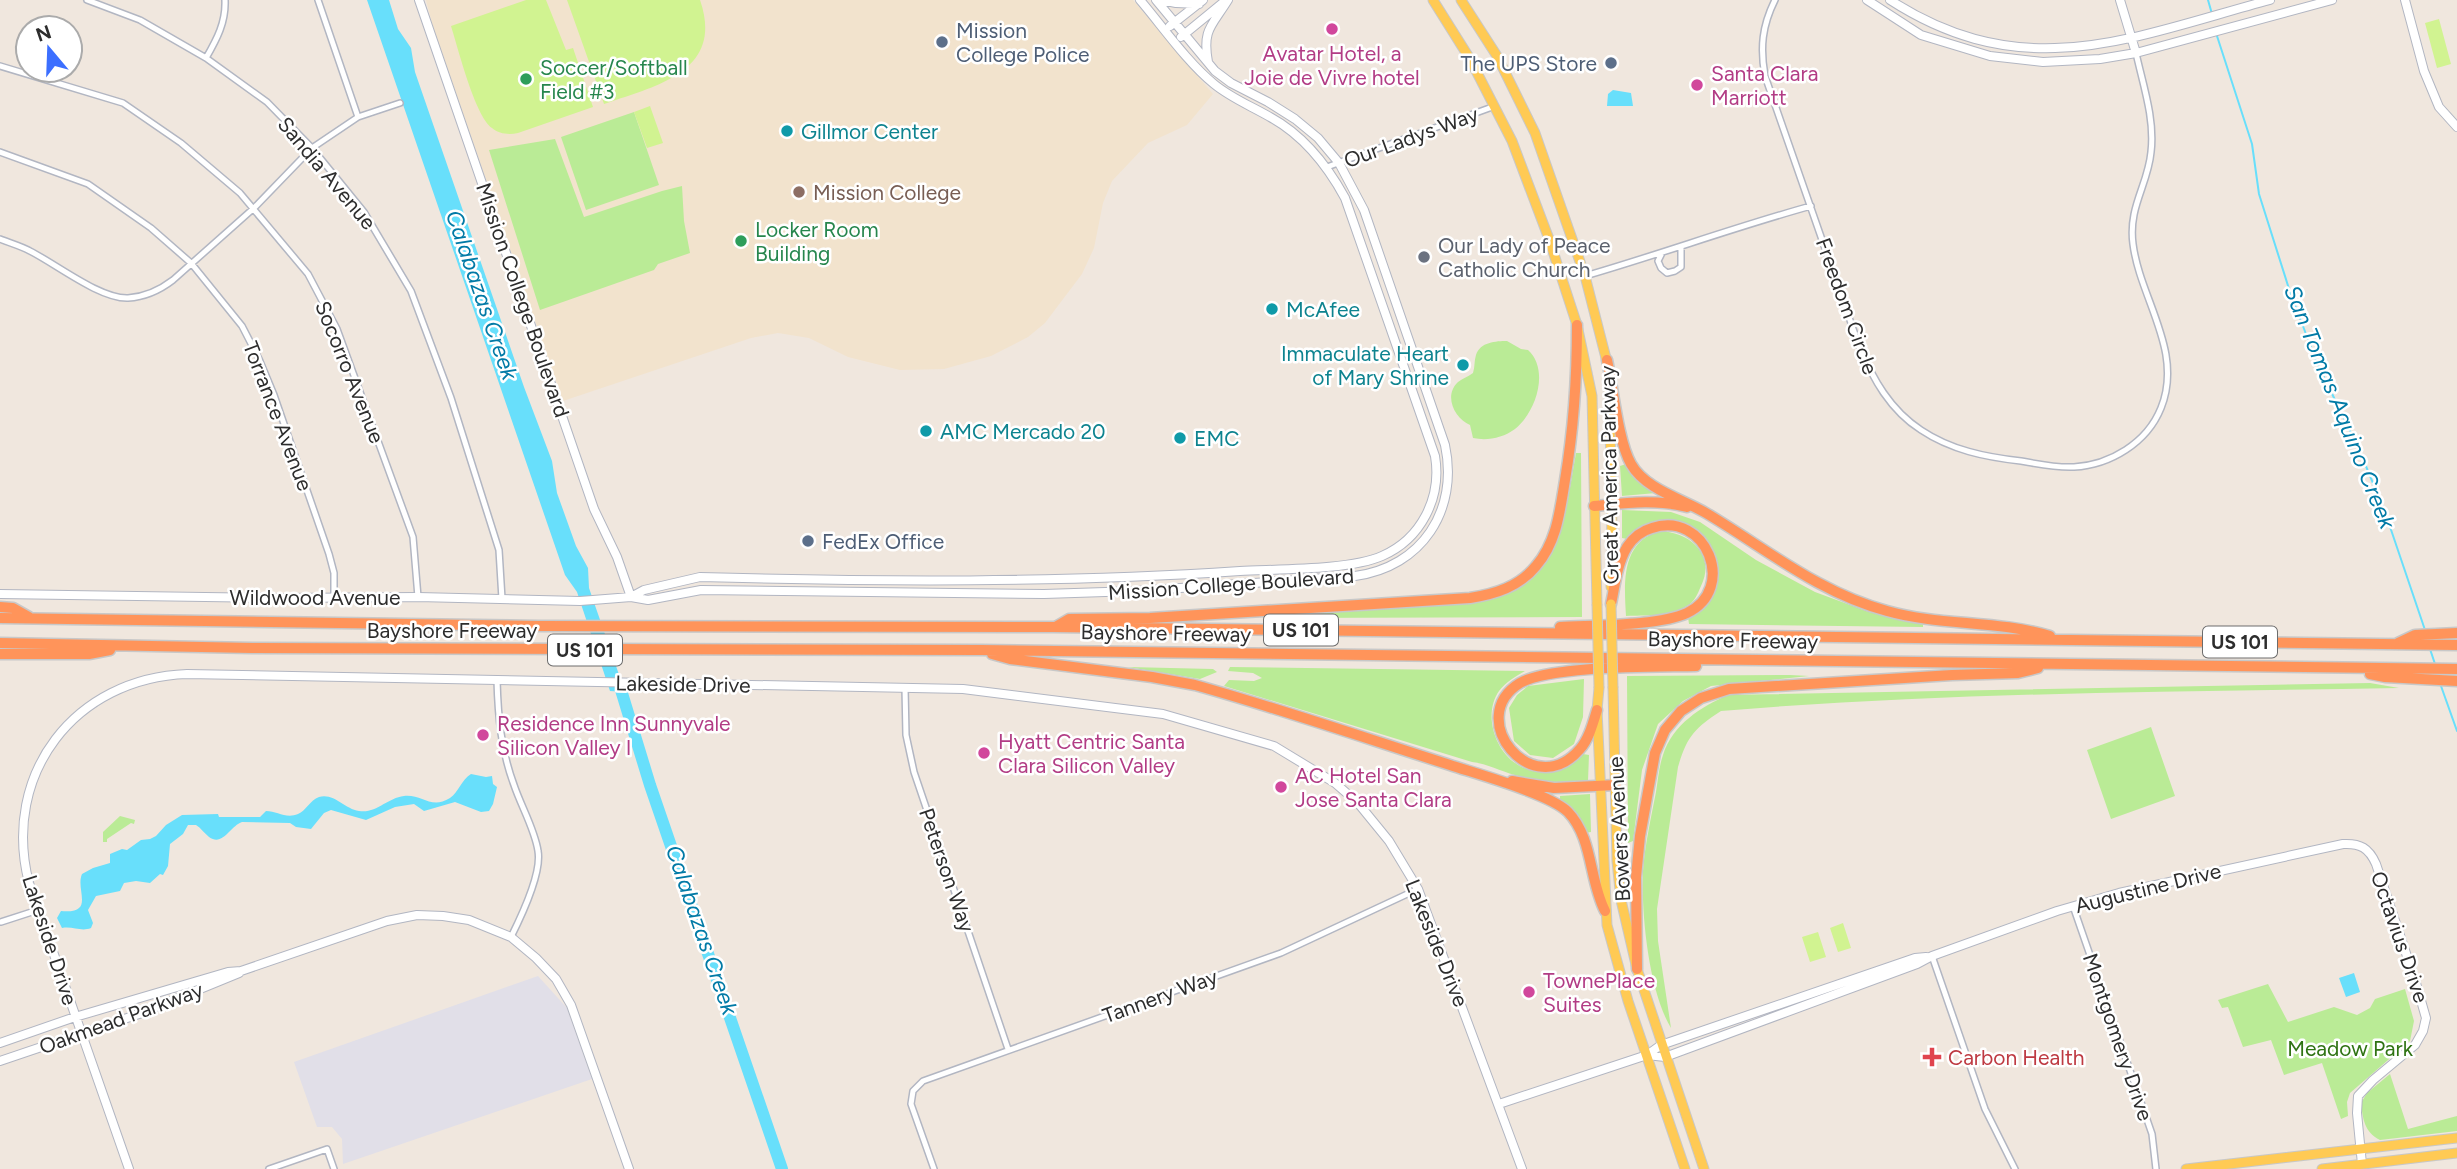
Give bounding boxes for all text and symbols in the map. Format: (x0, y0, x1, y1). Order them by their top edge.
north arrow (14, 14, 84, 84)
place label: Mission College Police (956, 18, 1089, 67)
text: N (33, 20, 54, 47)
marker: Avatar Hotel, a Joie de Vivre hotel (1324, 21, 1340, 37)
marker: Mission College Police (934, 34, 950, 50)
place label: Avatar Hotel, a Joie de Vivre hotel (1244, 41, 1420, 90)
place label: The UPS Store (1460, 51, 1597, 76)
place label: Soccer/Softball Field #3 (540, 55, 688, 104)
marker: The UPS Store (1603, 55, 1619, 71)
place label: Santa Clara Marriott (1711, 61, 1818, 110)
marker: Soccer/Softball Field #3 (518, 71, 534, 87)
marker: Santa Clara Marriott (1689, 77, 1705, 93)
street label: Our Ladys Way (1340, 101, 1482, 173)
street label: Sandia Avenue (273, 112, 381, 234)
place label: Gillmor Center (801, 119, 938, 144)
marker: Gillmor Center (779, 123, 795, 139)
street label: Mission College Boulevard (471, 179, 575, 421)
place label: Mission College (813, 180, 961, 205)
marker: Mission College (791, 184, 807, 200)
water label: Calabazas Creek (440, 206, 524, 384)
place label: Locker Room Building (755, 217, 879, 266)
marker: Locker Room Building (733, 233, 749, 249)
place label: Our Lady of Peace Catholic Church (1438, 233, 1611, 282)
street label: Freedom Circle (1811, 234, 1883, 378)
marker: Our Lady of Peace Catholic Church (1416, 249, 1432, 265)
water label: San Tomas Aquino Creek (2278, 281, 2402, 534)
street label: Socorro Avenue (310, 297, 390, 447)
place label: McAfee (1286, 297, 1360, 322)
marker: McAfee (1264, 301, 1280, 317)
street label: Torrance Avenue (238, 338, 318, 494)
place label: Immaculate Heart of Mary Shrine (1281, 341, 1449, 390)
marker: Immaculate Heart of Mary Shrine (1455, 357, 1471, 373)
street label: Great America Parkway (1595, 365, 1623, 585)
place label: AMC Mercado 20 (940, 419, 1106, 444)
marker: AMC Mercado 20 (918, 423, 934, 439)
place label: EMC (1194, 426, 1239, 451)
marker: EMC (1172, 430, 1188, 446)
place label: FedEx Office (822, 529, 944, 554)
marker: FedEx Office (800, 533, 816, 549)
street label: Mission College Boulevard (1107, 563, 1355, 605)
street label: Wildwood Avenue (229, 585, 401, 610)
road number: US 101 (1264, 614, 1338, 646)
street label: Bayshore Freeway (367, 618, 537, 643)
street label: Bayshore Freeway (1080, 619, 1252, 647)
street label: Bayshore Freeway (1647, 626, 1819, 654)
road number: US 101 (2203, 626, 2277, 657)
road number: US 101 (548, 635, 622, 666)
street label: Lakeside Drive (615, 670, 751, 698)
place label: Residence Inn Sunnyvale Silicon Valley I (497, 711, 731, 760)
marker: Residence Inn Sunnyvale Silicon Valley I (475, 727, 491, 743)
place label: Hyatt Centric Santa Clara Silicon Valley (998, 729, 1185, 778)
marker: Hyatt Centric Santa Clara Silicon Valley (976, 745, 992, 761)
street label: Bowers Avenue (1603, 756, 1635, 902)
place label: AC Hotel San Jose Santa Clara (1295, 763, 1452, 812)
marker: AC Hotel San Jose Santa Clara (1273, 779, 1289, 795)
street label: Peterson Way (914, 805, 980, 935)
water label: Calabazas Creek (660, 841, 744, 1019)
street label: Augustine Drive (2072, 858, 2224, 918)
street label: Octavius Drive (2366, 868, 2434, 1006)
street label: Lakeside Drive (17, 872, 83, 1008)
street label: Lakeside Drive (1400, 876, 1474, 1010)
street label: Montgomery Drive (2078, 950, 2158, 1124)
street label: Tannery Way (1099, 964, 1221, 1028)
place label: TownePlace Suites (1543, 968, 1655, 1017)
street label: Oakmead Parkway (36, 977, 206, 1059)
marker: TownePlace Suites (1521, 984, 1537, 1000)
park label: Meadow Park (2287, 1036, 2414, 1061)
place label: Carbon Health (1948, 1045, 2085, 1070)
marker: Carbon Health (1922, 1047, 1942, 1067)

